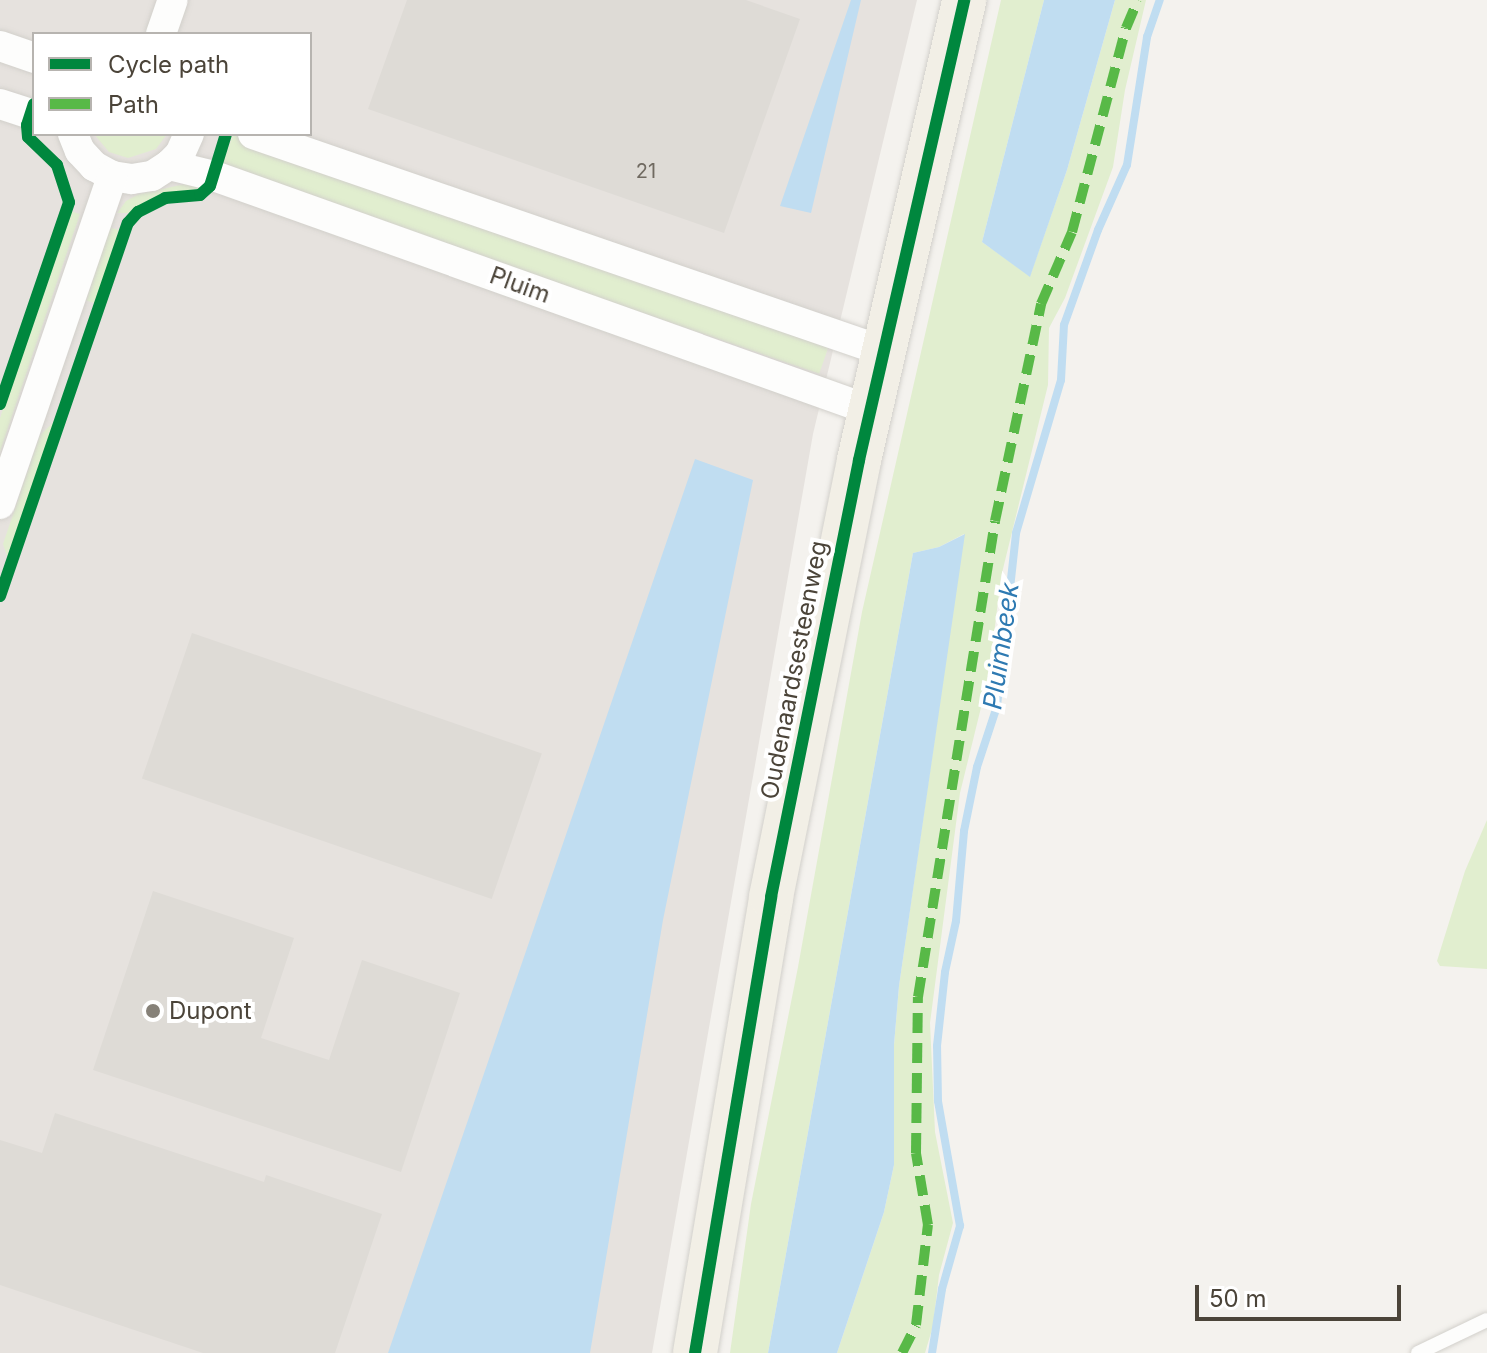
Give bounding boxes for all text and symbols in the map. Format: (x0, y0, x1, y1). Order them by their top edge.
legend (32, 32, 312, 136)
text: Cycle path (108, 50, 229, 79)
text: Path (108, 90, 159, 119)
house number: 21 (636, 159, 656, 183)
street label: Pluim (486, 261, 554, 309)
street label: Oudenaardsesteenweg (755, 538, 833, 802)
water label: Pluimbeek (977, 581, 1025, 711)
place label: Dupont (169, 997, 252, 1025)
marker: Dupont (144, 1002, 162, 1020)
scale bar (1199, 1269, 1405, 1319)
text: 50 m (1209, 1284, 1267, 1313)

